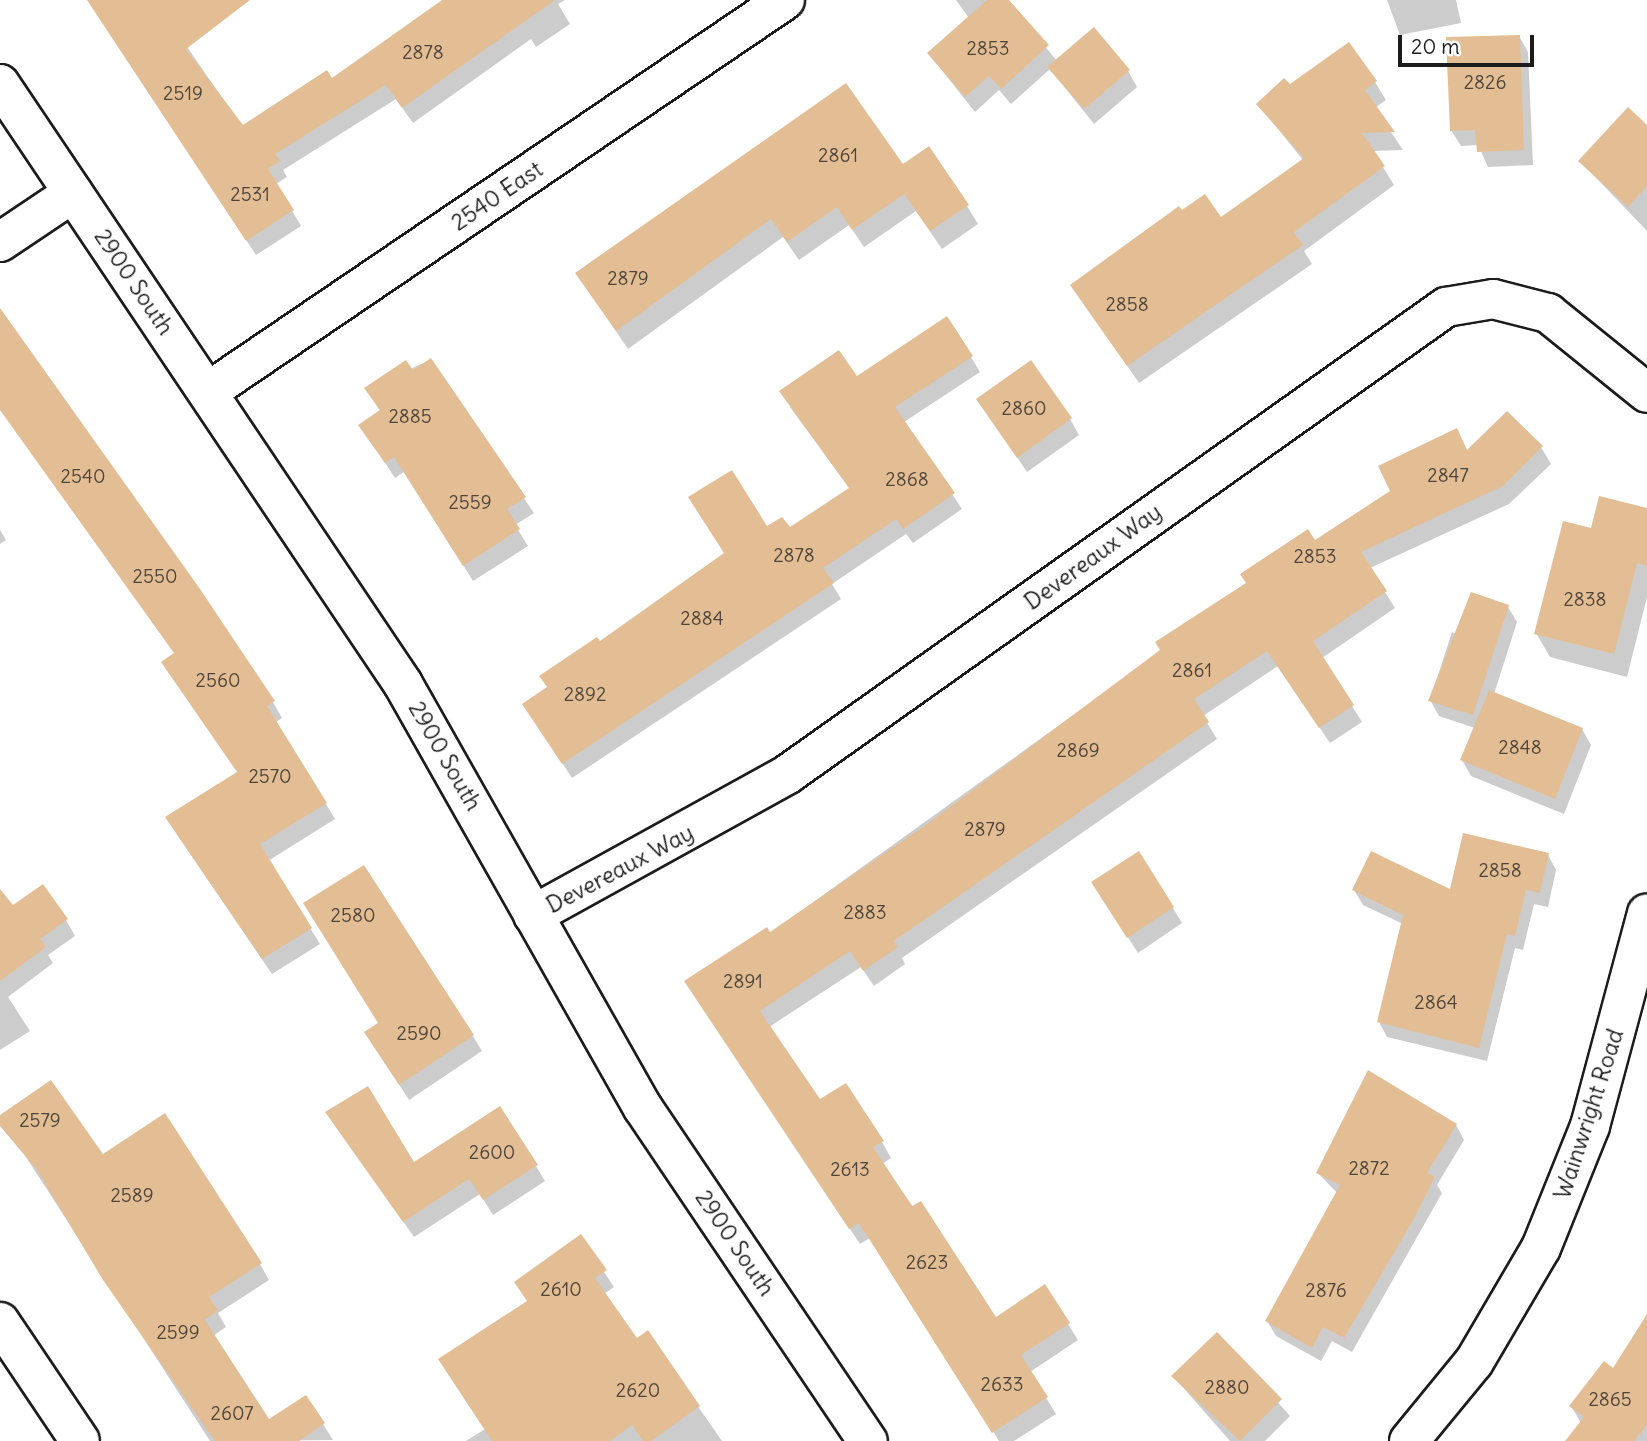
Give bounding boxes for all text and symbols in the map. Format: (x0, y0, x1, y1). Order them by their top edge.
scale bar (1402, 21, 1538, 65)
text: 20 m (1411, 33, 1460, 60)
house number: 2853 (966, 38, 1010, 60)
house number: 2878 (402, 42, 444, 64)
house number: 2826 (1464, 72, 1506, 94)
house number: 2519 (163, 83, 203, 105)
house number: 2861 (818, 145, 858, 167)
street label: 2540 East (446, 155, 548, 237)
house number: 2531 (230, 184, 270, 206)
street label: 2900 South (89, 224, 179, 340)
house number: 2879 (607, 268, 649, 290)
house number: 2858 (1105, 294, 1149, 316)
house number: 2860 (1002, 398, 1046, 420)
house number: 2885 (388, 406, 432, 428)
house number: 2847 (1427, 465, 1469, 487)
house number: 2540 (61, 466, 105, 488)
house number: 2868 (885, 469, 929, 491)
house number: 2559 (448, 492, 492, 514)
street label: Devereaux Way (1019, 498, 1167, 616)
house number: 2878 (773, 545, 815, 567)
house number: 2853 (1293, 546, 1337, 568)
house number: 2550 (133, 566, 177, 588)
house number: 2838 (1563, 589, 1607, 611)
house number: 2884 (680, 608, 724, 630)
house number: 2861 (1172, 660, 1212, 682)
house number: 2560 (196, 670, 240, 692)
house number: 2892 (564, 684, 606, 706)
street label: 2900 South (403, 696, 487, 816)
house number: 2848 (1498, 737, 1542, 759)
house number: 2869 (1056, 740, 1100, 762)
house number: 2570 (248, 766, 292, 788)
street label: Devereaux Way (542, 819, 698, 919)
house number: 2879 (964, 819, 1006, 841)
house number: 2858 (1478, 860, 1522, 882)
house number: 2883 (843, 902, 887, 924)
house number: 2580 (331, 905, 375, 927)
house number: 2891 (723, 971, 763, 993)
house number: 2864 (1414, 992, 1458, 1014)
house number: 2590 (397, 1023, 441, 1045)
street label: Wainwright Road (1548, 1025, 1630, 1203)
house number: 2579 (19, 1110, 61, 1132)
house number: 2600 (469, 1142, 515, 1164)
house number: 2872 (1348, 1158, 1390, 1180)
house number: 2613 (830, 1159, 870, 1181)
house number: 2589 (110, 1185, 154, 1207)
street label: 2900 South (690, 1185, 780, 1301)
house number: 2623 (906, 1252, 948, 1274)
house number: 2610 (540, 1279, 582, 1301)
house number: 2876 (1305, 1280, 1347, 1302)
house number: 2599 (156, 1322, 200, 1344)
house number: 2633 (981, 1374, 1023, 1396)
house number: 2880 (1205, 1377, 1249, 1399)
house number: 2620 (616, 1380, 660, 1402)
house number: 2865 (1588, 1389, 1632, 1411)
house number: 2607 (211, 1403, 253, 1425)

